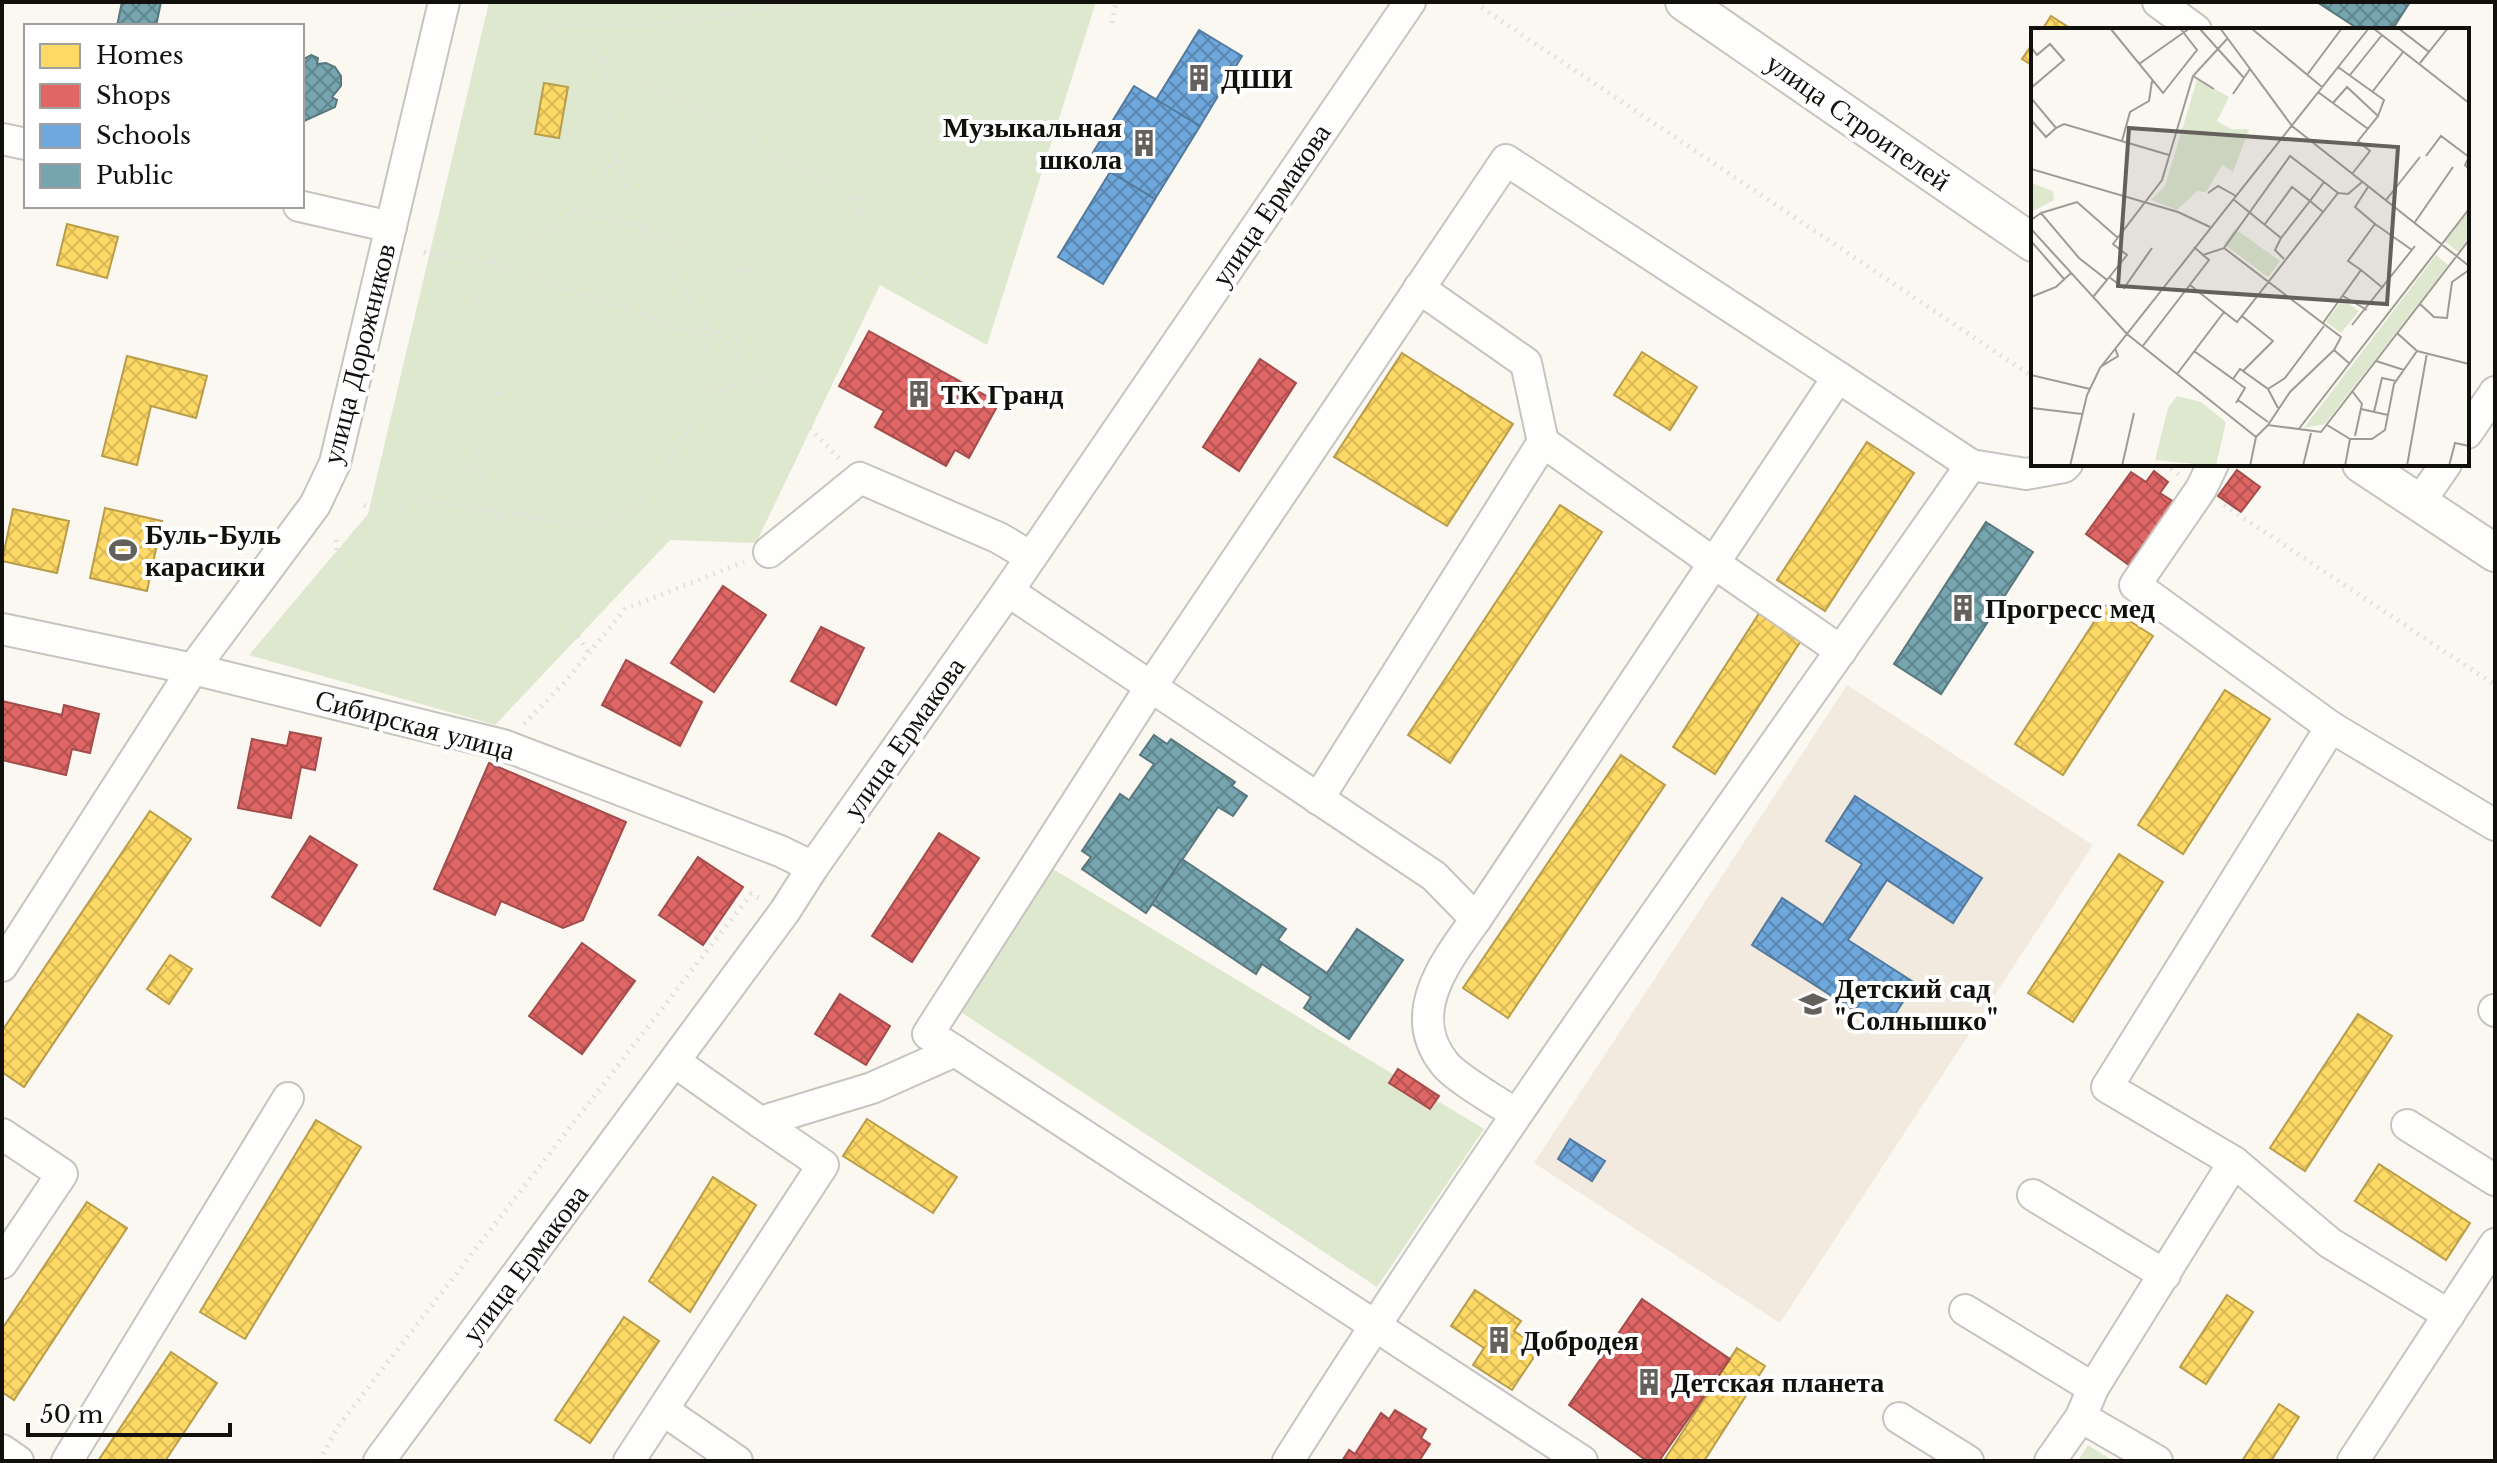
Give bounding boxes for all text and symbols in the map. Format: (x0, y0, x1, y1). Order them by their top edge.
legend (24, 24, 304, 208)
inset map (2031, 28, 2469, 466)
text: Homes (96, 41, 184, 70)
street label: улица Строителей (1759, 45, 1957, 199)
place label: ДШИ (1221, 61, 1293, 96)
building icon: ДШИ (1184, 63, 1214, 93)
text: Shops (96, 81, 171, 110)
place label: Музыкальная школа (943, 110, 1122, 177)
street label: улица Ермакова (1204, 116, 1339, 293)
text: Schools (96, 121, 191, 150)
building icon: Музыкальная школа (1129, 128, 1159, 158)
text: Public (96, 161, 173, 190)
street label: улица Дорожников (315, 240, 403, 468)
place label: ТК Гранд (941, 377, 1063, 412)
building icon: ТК Гранд (904, 379, 934, 409)
place label: Буль-Буль карасики (145, 517, 281, 584)
sports icon: Буль-Буль карасики (108, 535, 138, 565)
place label: Прогресс мед (1985, 591, 2155, 626)
building icon: Прогресс мед (1948, 593, 1978, 623)
street label: улица Ермакова (835, 650, 973, 826)
street label: Сибирская улица (311, 682, 519, 769)
place label: Детский сад "Солнышко" (1835, 971, 1998, 1038)
school or university icon: Детский сад "Солнышко" (1798, 989, 1828, 1019)
street label: улица Ермакова (454, 1177, 596, 1350)
place label: Добродея (1521, 1323, 1639, 1358)
building icon: Добродея (1484, 1325, 1514, 1355)
place label: Детская планета (1671, 1365, 1884, 1400)
building icon: Детская планета (1634, 1367, 1664, 1397)
scale bar (28, 1387, 230, 1437)
text: 50 m (40, 1400, 104, 1429)

